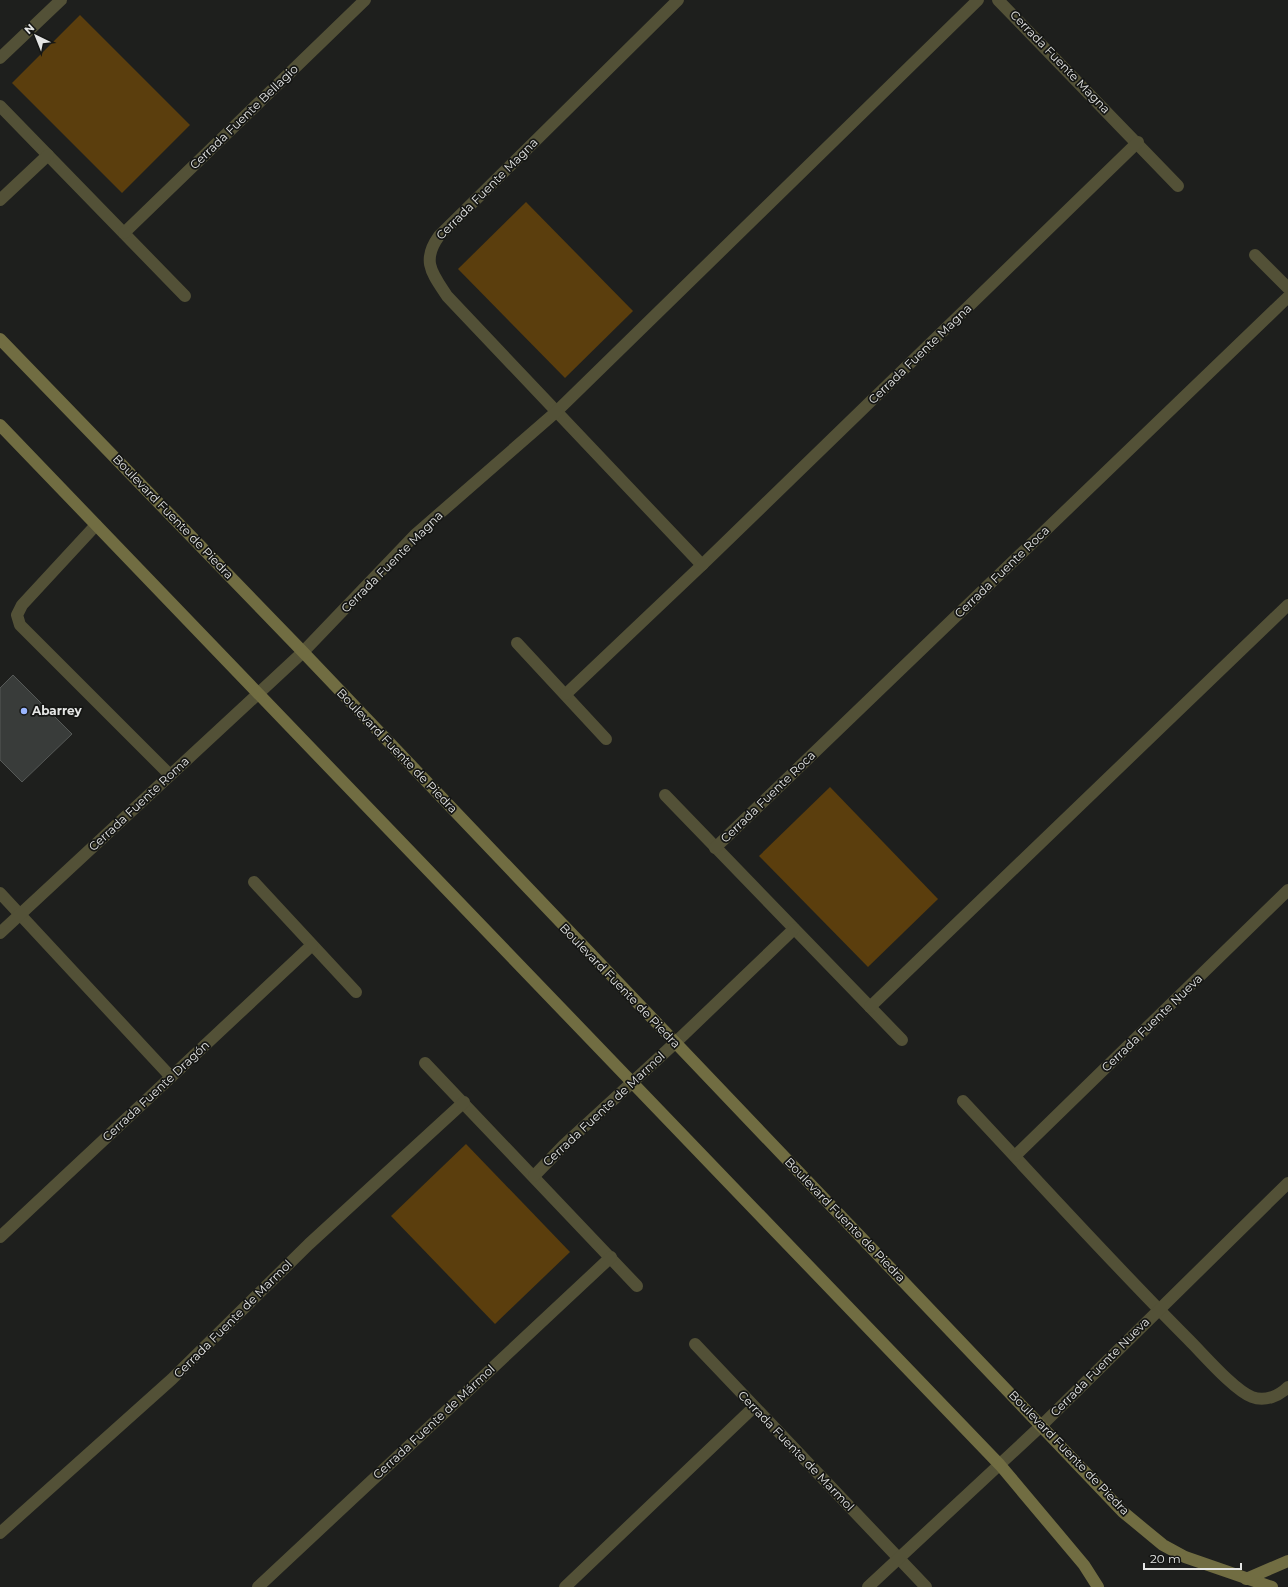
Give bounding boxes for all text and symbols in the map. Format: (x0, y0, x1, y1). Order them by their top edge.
street label: Cerrada Fuente Magna (1007, 7, 1114, 116)
north arrow (16, 16, 56, 56)
text: N (21, 21, 37, 37)
street label: Cerrada Fuente Bellagio (186, 61, 301, 172)
street label: Cerrada Fuente Magna (433, 135, 541, 243)
street label: Cerrada Fuente Magna (865, 300, 974, 407)
street label: Boulevard Fuente de Piedra (110, 451, 237, 582)
street label: Cerrada Fuente Magna (338, 508, 446, 616)
street label: Cerrada Fuente Roca (951, 523, 1052, 621)
street label: Boulevard Fuente de Piedra (334, 685, 461, 816)
place label: Abarrey (31, 703, 83, 718)
marker: Abarrey (19, 706, 29, 716)
street label: Cerrada Fuente Roca (717, 748, 818, 846)
street label: Cerrada Fuente Roma (85, 753, 192, 854)
street label: Boulevard Fuente de Piedra (557, 920, 684, 1051)
street label: Cerrada Fuente Nueva (1098, 971, 1205, 1075)
street label: Cerrada Fuente Dragón (99, 1037, 212, 1144)
street label: Cerrada Fuente de Marmol (540, 1048, 668, 1169)
street label: Boulevard Fuente de Piedra (782, 1154, 909, 1285)
street label: Cerrada Fuente de Marmol (170, 1256, 295, 1381)
street label: Cerrada Fuente Nueva (1047, 1314, 1152, 1419)
street label: Cerrada Fuente de Mármol (370, 1361, 498, 1482)
street label: Boulevard Fuente de Piedra (1006, 1387, 1133, 1518)
street label: Cerrada Fuente de Marmol (735, 1388, 858, 1514)
scale bar (1144, 1545, 1241, 1571)
text: 20 m (1150, 1551, 1181, 1566)

